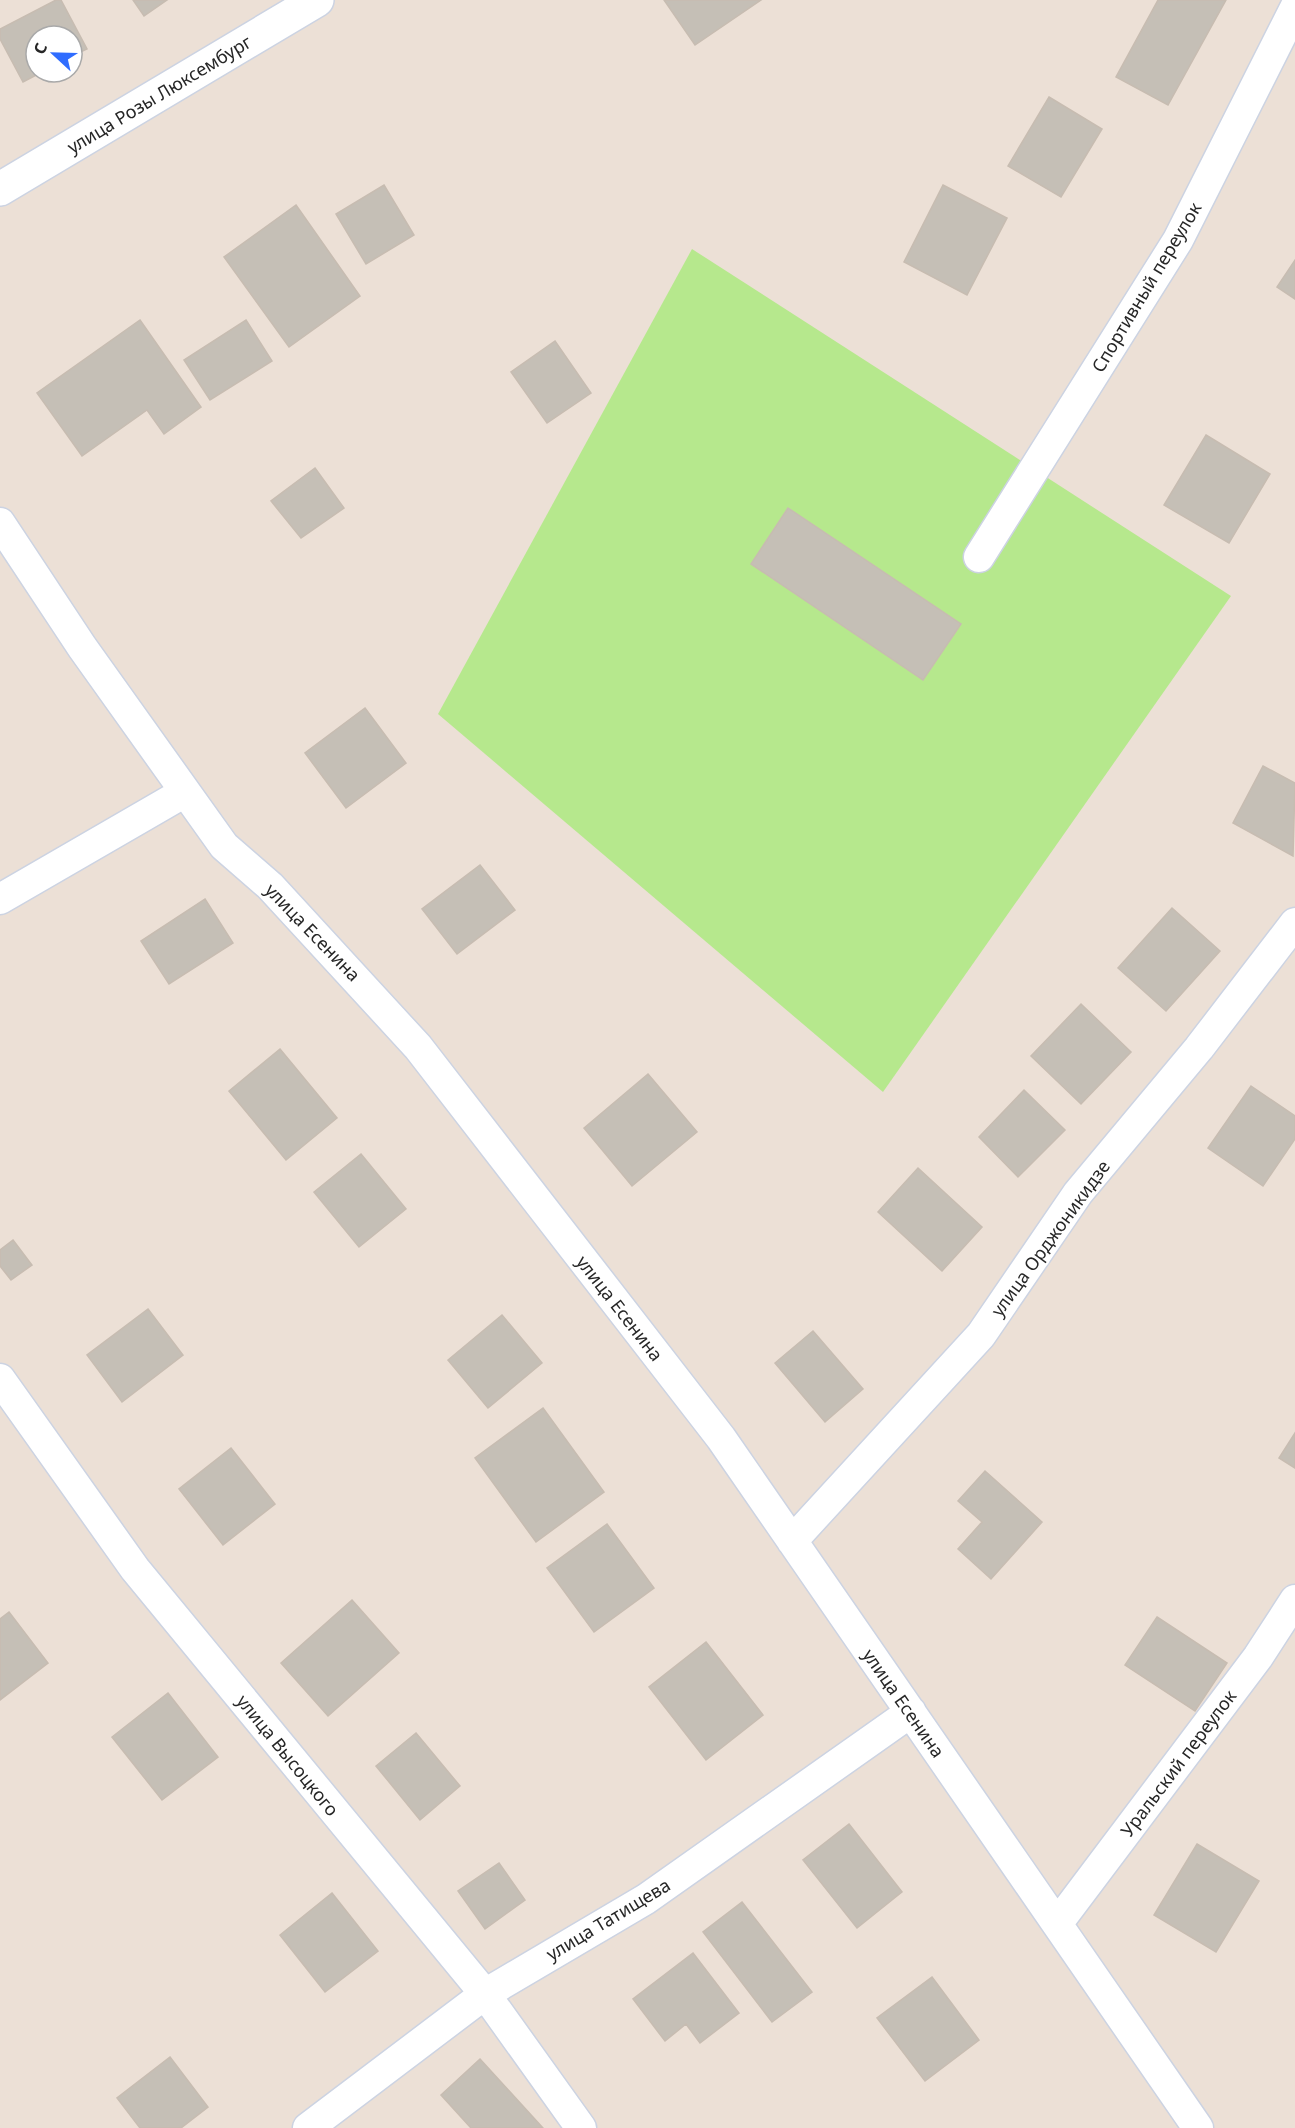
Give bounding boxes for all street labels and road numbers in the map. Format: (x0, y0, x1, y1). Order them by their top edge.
street label: улица Розы Люксембург (62, 29, 256, 159)
street label: Спортивный переулок (1086, 197, 1207, 376)
street label: улица Есенина (260, 878, 366, 986)
street label: улица Орджоникидзе (985, 1155, 1115, 1321)
street label: улица Есенина (571, 1250, 669, 1366)
street label: улица Есенина (858, 1644, 950, 1762)
street label: Уральский переулок (1115, 1684, 1241, 1841)
street label: улица Высоцкого (232, 1689, 344, 1821)
street label: улица Татищева (542, 1873, 674, 1965)

